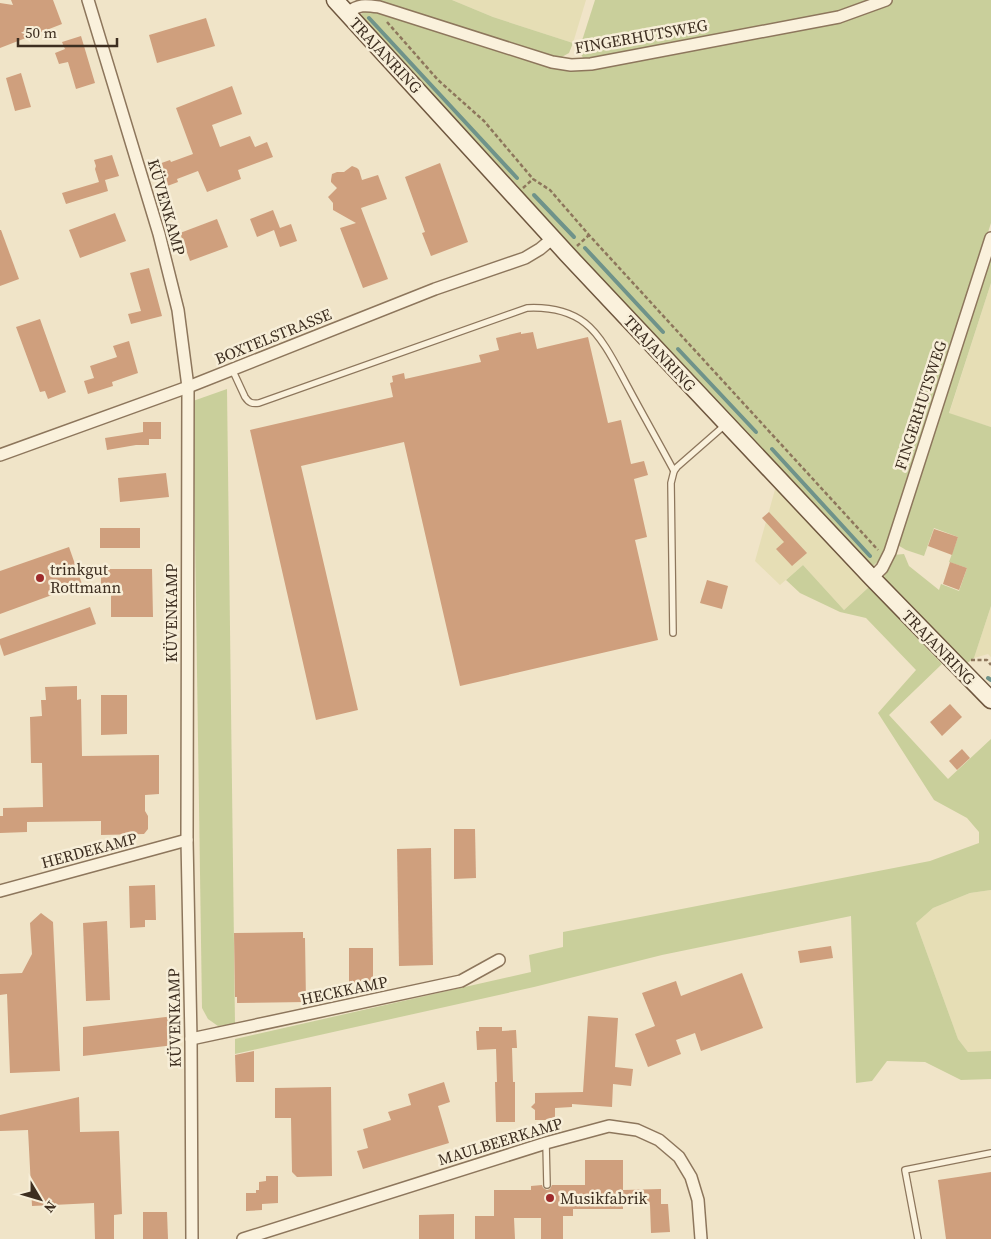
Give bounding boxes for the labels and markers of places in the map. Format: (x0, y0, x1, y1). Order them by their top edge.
place label: trinkgut Rottmann (50, 558, 122, 598)
marker: trinkgut Rottmann (34, 572, 46, 584)
place label: Musikfabrik (560, 1187, 647, 1209)
marker: Musikfabrik (544, 1192, 556, 1204)

